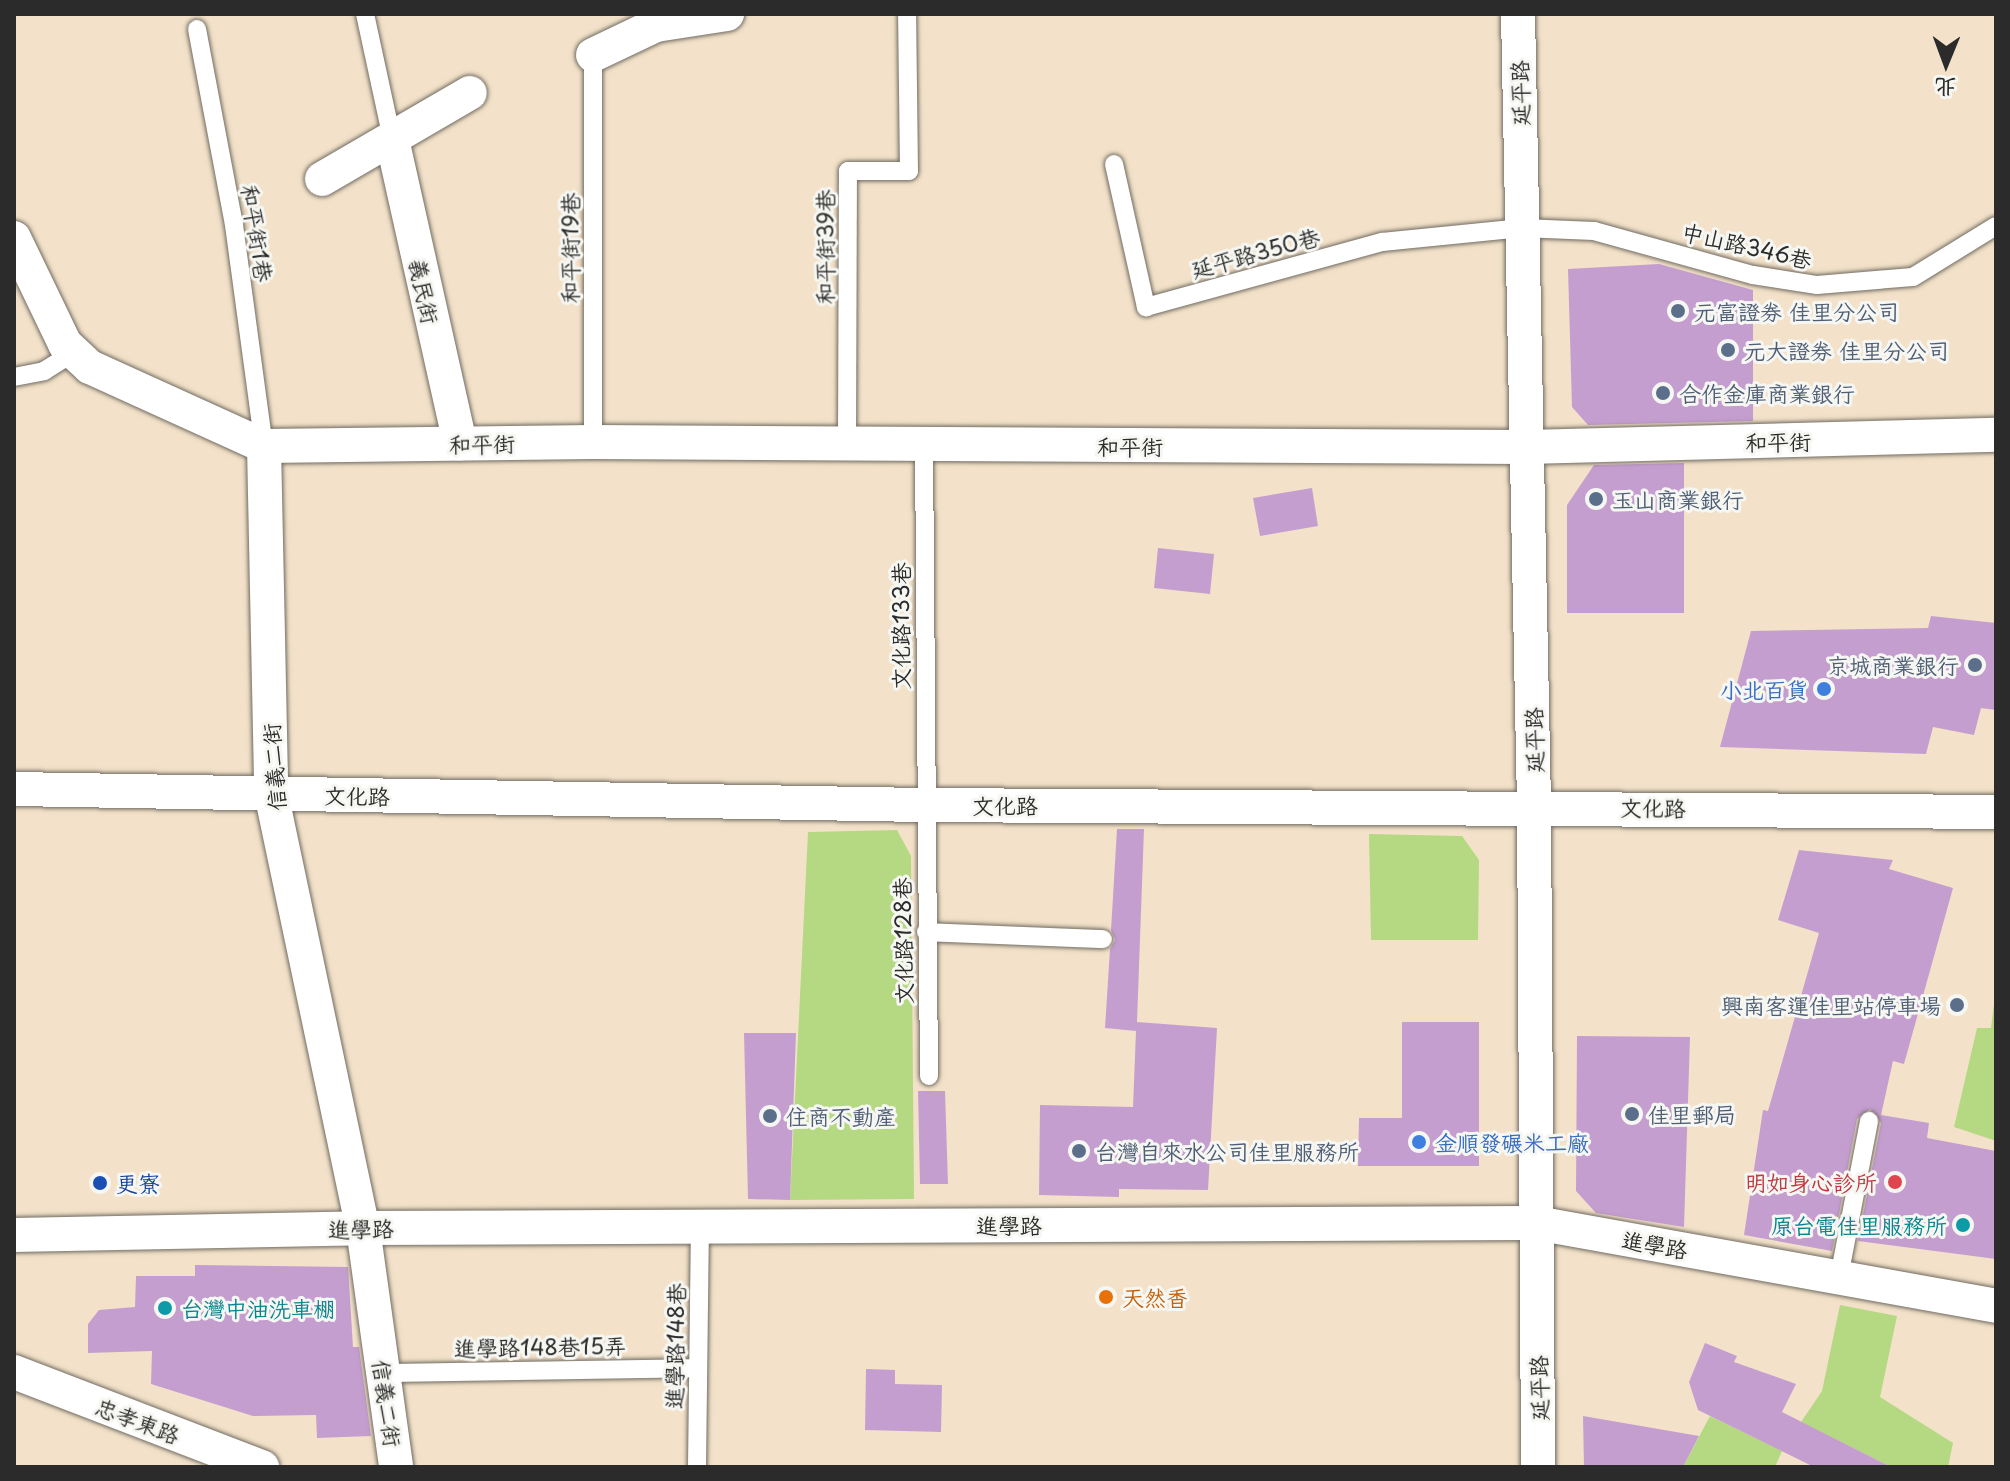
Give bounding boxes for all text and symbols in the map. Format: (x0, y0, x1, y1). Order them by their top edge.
north arrow (1906, 24, 1986, 104)
street label: 延平路 (1505, 60, 1533, 126)
text: 北 (1934, 72, 1957, 105)
street label: 和平街1巷 (237, 183, 279, 283)
street label: 和平街39巷 (811, 190, 837, 304)
street label: 和平街19巷 (556, 193, 582, 303)
street label: 中山路346巷 (1679, 217, 1815, 273)
street label: 延平路350巷 (1188, 222, 1322, 282)
street label: 義民街 (405, 256, 445, 326)
place label: 元富證券 佳里分公司 (1694, 298, 1899, 324)
marker: 元富證券 佳里分公司 (1669, 302, 1687, 320)
place label: 元大證券 佳里分公司 (1744, 337, 1949, 363)
marker: 元大證券 佳里分公司 (1719, 341, 1737, 359)
place label: 合作金庫商業銀行 (1679, 380, 1855, 406)
marker: 合作金庫商業銀行 (1654, 384, 1672, 402)
street label: 和平街 (1745, 427, 1811, 455)
street label: 和平街 (449, 429, 515, 457)
street label: 和平街 (1097, 433, 1163, 459)
place label: 玉山商業銀行 (1612, 486, 1744, 512)
marker: 玉山商業銀行 (1587, 490, 1605, 508)
street label: 文化路133巷 (887, 562, 913, 690)
place label: 京城商業銀行 (1827, 652, 1959, 678)
marker: 京城商業銀行 (1966, 656, 1984, 674)
place label: 小北百貨 (1720, 676, 1808, 702)
marker: 小北百貨 (1815, 680, 1833, 698)
street label: 延平路 (1519, 707, 1547, 773)
street label: 信義二街 (257, 722, 289, 812)
street label: 文化路 (324, 781, 390, 809)
street label: 文化路 (972, 792, 1038, 818)
street label: 文化路 (1620, 793, 1686, 821)
street label: 文化路128巷 (888, 877, 916, 1005)
place label: 興南客運佳里站停車場 (1721, 992, 1941, 1018)
marker: 興南客運佳里站停車場 (1948, 996, 1966, 1014)
place label: 佳里郵局 (1648, 1101, 1736, 1127)
place label: 住商不動產 (786, 1103, 896, 1129)
marker: 佳里郵局 (1623, 1105, 1641, 1123)
marker: 住商不動產 (761, 1107, 779, 1125)
place label: 金順發碾米工廠 (1435, 1129, 1589, 1155)
marker: 金順發碾米工廠 (1410, 1133, 1428, 1151)
place label: 台灣自來水公司佳里服務所 (1095, 1138, 1359, 1164)
marker: 台灣自來水公司佳里服務所 (1070, 1142, 1088, 1160)
place label: 明如身心診所 (1745, 1169, 1877, 1195)
place label: 更寮 (116, 1170, 160, 1196)
marker: 明如身心診所 (1884, 1171, 1906, 1193)
marker: 更寮 (91, 1174, 109, 1192)
street label: 進學路 (976, 1212, 1042, 1238)
place label: 原台電佳里服務所 (1771, 1212, 1947, 1238)
street label: 進學路 (328, 1214, 394, 1242)
marker: 原台電佳里服務所 (1954, 1216, 1972, 1234)
street label: 進學路 (1620, 1225, 1690, 1263)
street label: 進學路148巷 (660, 1283, 688, 1409)
place label: 天然香 (1122, 1284, 1188, 1310)
marker: 天然香 (1097, 1288, 1115, 1306)
place label: 台灣中油洗車棚 (181, 1295, 335, 1321)
marker: 台灣中油洗車棚 (156, 1299, 174, 1317)
street label: 進學路148巷15弄 (454, 1331, 626, 1361)
street label: 延平路 (1524, 1355, 1552, 1421)
street label: 信義二街 (369, 1358, 407, 1448)
street label: 忠孝東路 (92, 1392, 184, 1448)

